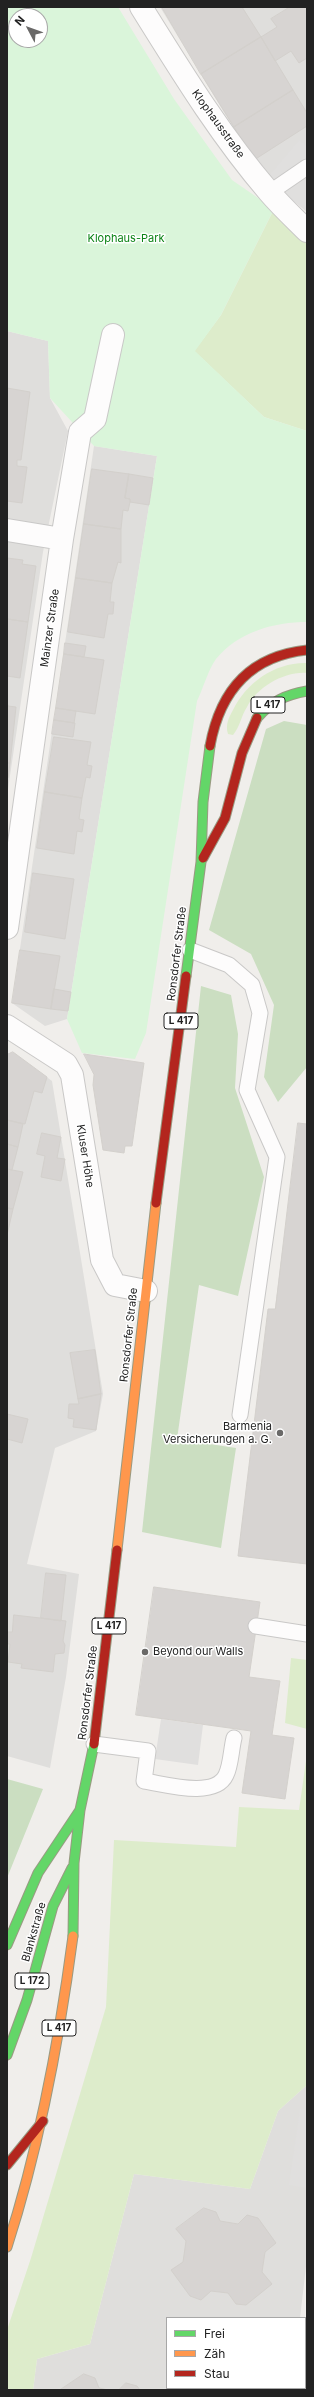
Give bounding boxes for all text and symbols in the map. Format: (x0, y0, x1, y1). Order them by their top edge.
north arrow (8, 8, 48, 48)
text: N (12, 13, 28, 29)
street label: Klophausstraße (189, 87, 247, 161)
park label: Klophaus-Park (88, 232, 164, 246)
street label: Mainzer Straße (38, 588, 62, 668)
road number: L 417 (251, 697, 285, 713)
street label: Ronsdorfer Straße (165, 906, 189, 1002)
road number: L 417 (164, 1013, 198, 1029)
street label: Kluser Höhe (73, 1124, 97, 1188)
street label: Ronsdorfer Straße (117, 1287, 141, 1383)
place label: Barmenia Versicherungen a. G. (163, 1420, 272, 1446)
marker: Barmenia Versicherungen a. G. (275, 1428, 285, 1438)
road number: L 417 (92, 1618, 126, 1634)
street label: Ronsdorfer Straße (76, 1645, 100, 1741)
place label: Beyond our Walls (153, 1645, 243, 1659)
marker: Beyond our Walls (140, 1647, 150, 1657)
street label: Blankstraße (19, 1901, 49, 1963)
road number: L 172 (15, 1973, 49, 1989)
road number: L 417 (42, 2020, 76, 2036)
legend (166, 2317, 306, 2389)
text: Frei (204, 2326, 225, 2341)
text: Zäh (204, 2346, 225, 2361)
text: Stau (204, 2366, 230, 2381)

